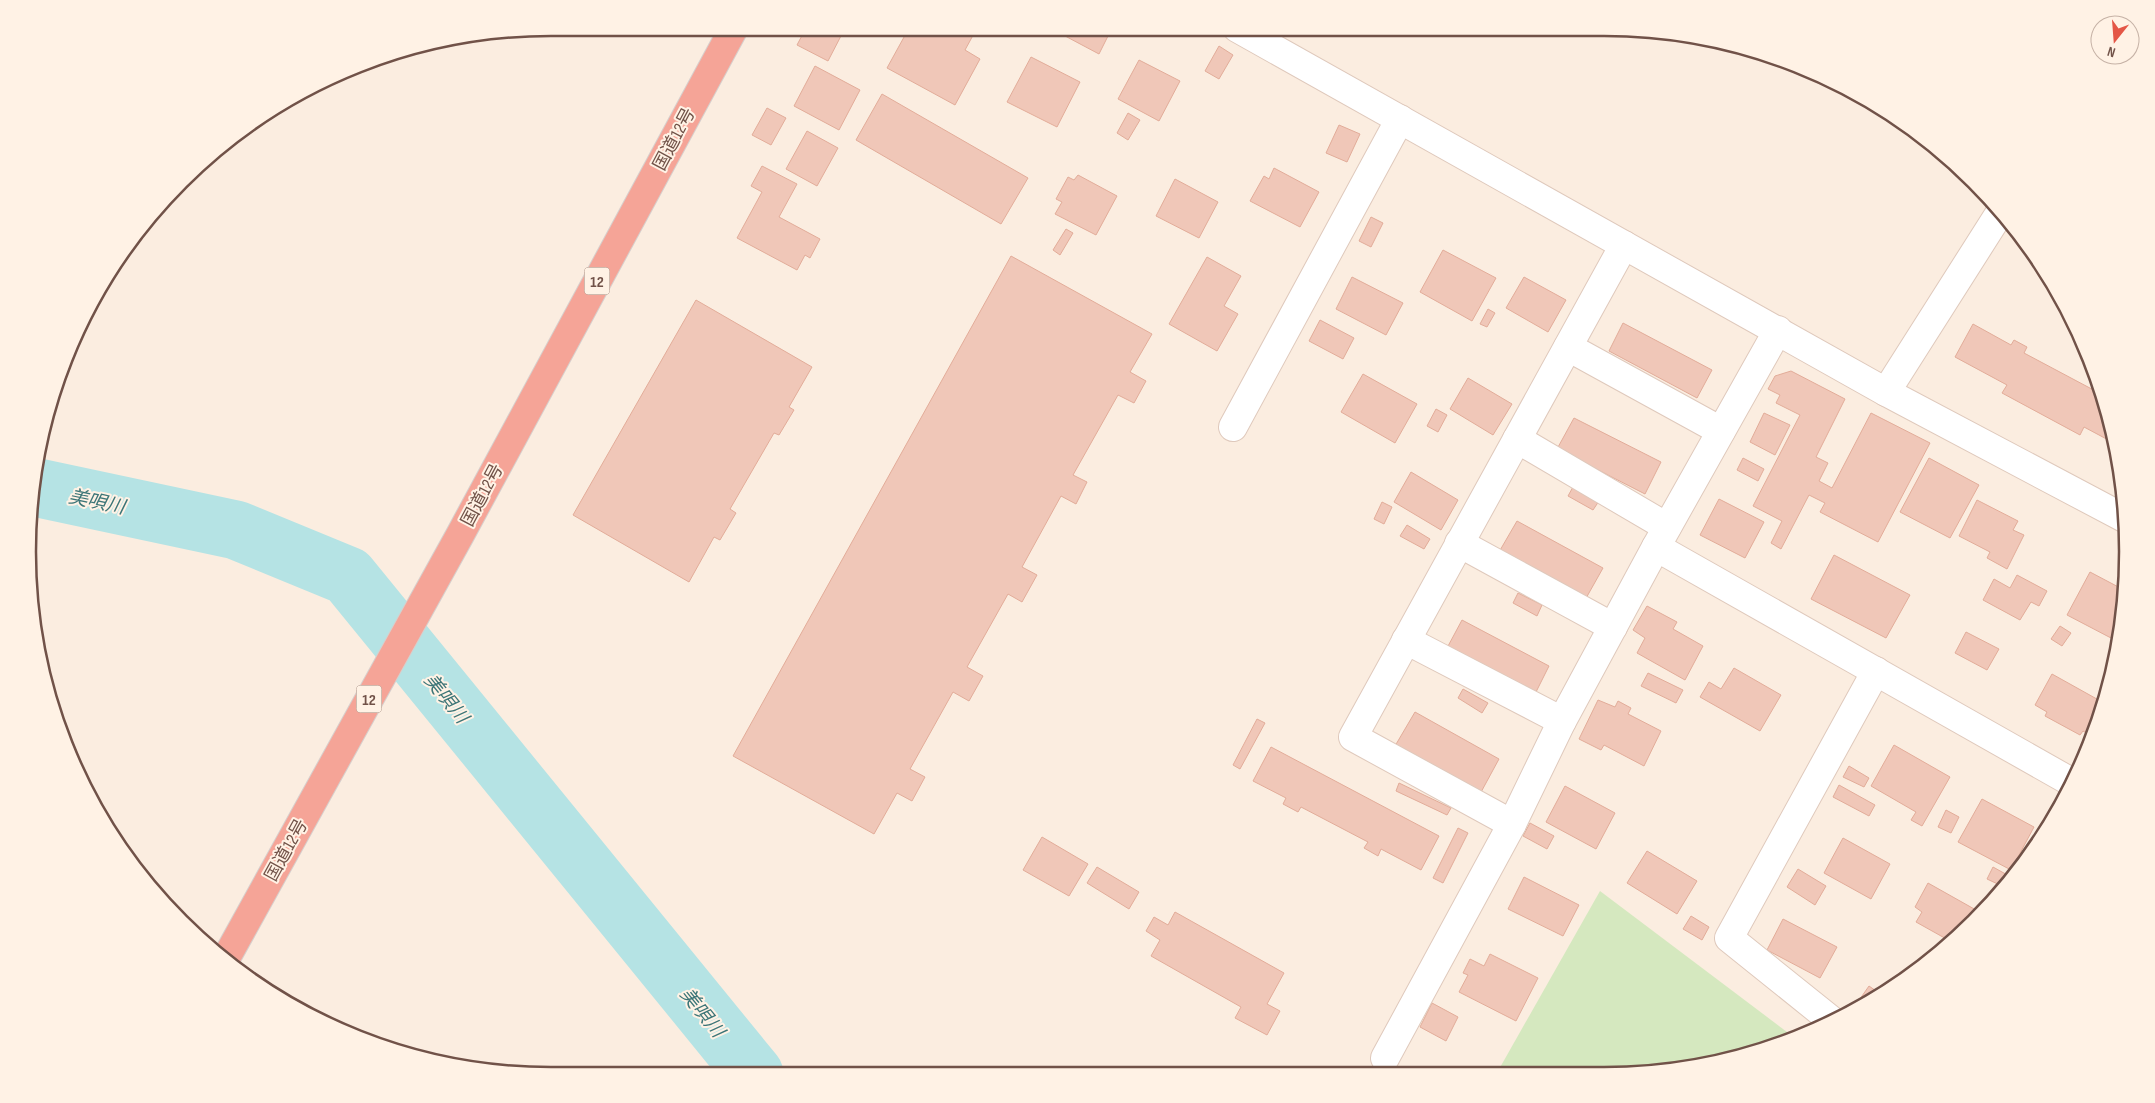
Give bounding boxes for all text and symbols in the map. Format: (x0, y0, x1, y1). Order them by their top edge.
north arrow (2090, 15, 2140, 65)
text: N (2105, 43, 2117, 61)
street label: 国道12号 (649, 104, 700, 174)
road number: 12 (584, 268, 610, 294)
street label: 国道12号 (457, 460, 508, 530)
water label: 美唄川 (66, 485, 129, 520)
water label: 美唄川 (419, 670, 474, 730)
road number: 12 (356, 686, 382, 712)
street label: 国道12号 (261, 815, 312, 885)
water label: 美唄川 (675, 984, 730, 1044)

